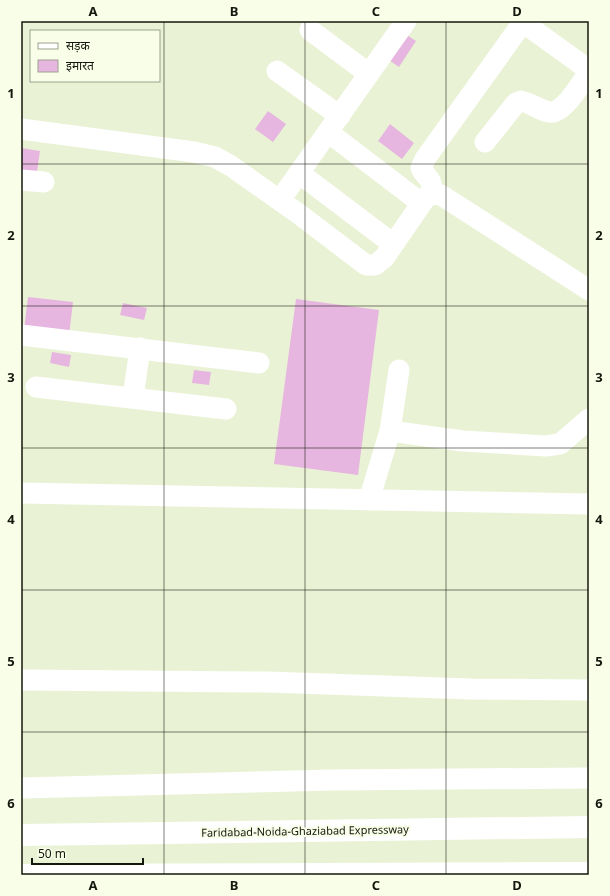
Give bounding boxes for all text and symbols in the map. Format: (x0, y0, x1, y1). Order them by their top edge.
text: A (89, 2, 98, 20)
text: B (230, 2, 238, 20)
text: C (372, 2, 380, 20)
text: D (512, 2, 522, 20)
legend (30, 30, 160, 82)
text: सड़क (66, 37, 91, 54)
text: इमारत (66, 57, 95, 74)
text: 1 (7, 84, 15, 102)
text: 1 (595, 84, 603, 102)
text: 2 (7, 226, 15, 244)
text: 2 (595, 226, 603, 244)
text: 3 (7, 368, 15, 386)
text: 3 (595, 368, 603, 386)
text: 4 (7, 510, 15, 528)
text: 4 (595, 510, 603, 528)
text: 5 (7, 652, 15, 670)
text: 5 (595, 652, 603, 670)
text: 6 (7, 794, 15, 812)
text: 6 (595, 794, 603, 812)
street label: Faridabad-Noida-Ghaziabad Expressway (201, 821, 409, 840)
scale bar (32, 840, 143, 866)
text: 50 m (38, 845, 66, 862)
text: A (89, 876, 98, 894)
text: B (230, 876, 238, 894)
text: C (372, 876, 380, 894)
text: D (512, 876, 522, 894)

